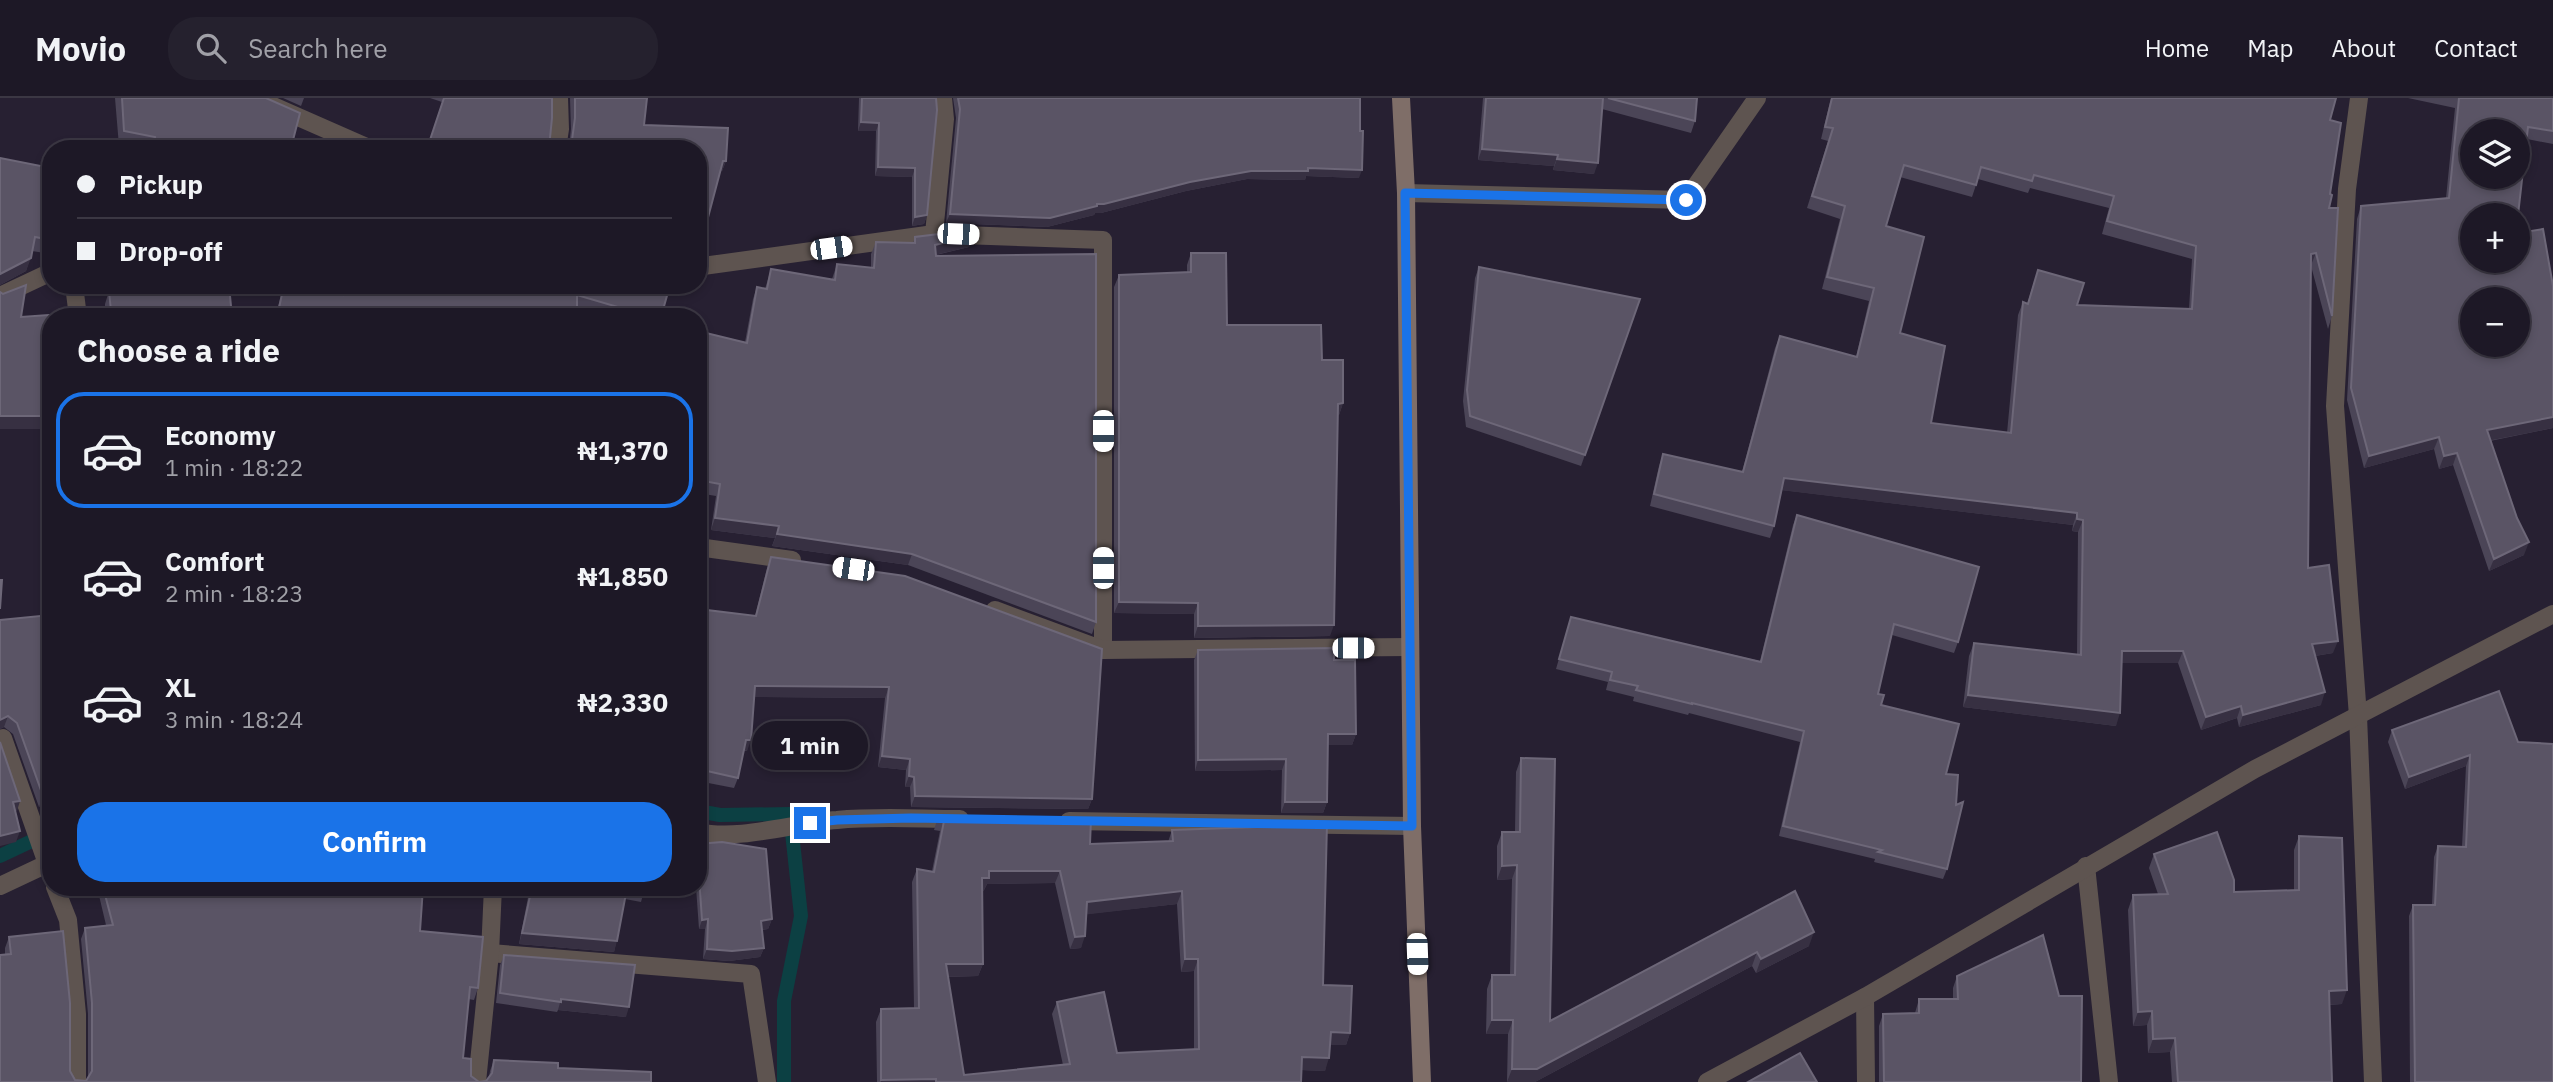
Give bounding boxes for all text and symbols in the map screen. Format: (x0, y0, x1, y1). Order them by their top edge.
search box (168, 17, 658, 80)
text: Movio (35, 27, 126, 70)
icon: search (192, 29, 230, 67)
text: Search here (248, 31, 388, 65)
text: Home (2145, 32, 2209, 64)
text: Map (2247, 32, 2293, 64)
text: About (2331, 32, 2396, 64)
text: Contact (2434, 32, 2518, 64)
map controls (2460, 119, 2530, 357)
button: layers (2460, 119, 2530, 189)
text: Pickup (119, 167, 203, 201)
route start (1670, 184, 1702, 216)
button: + (2460, 203, 2530, 273)
car (937, 223, 980, 245)
text: Drop-off (119, 234, 222, 268)
car (809, 235, 854, 261)
button: − (2460, 287, 2530, 357)
text: Choose a ride (77, 329, 280, 371)
car (1093, 410, 1114, 452)
text: Economy (165, 418, 276, 452)
icon: car (81, 419, 144, 482)
text: ₦1,370 (577, 433, 668, 467)
text: 1 min · 18:22 (165, 452, 303, 482)
text: Comfort (165, 544, 264, 578)
icon: car (81, 545, 144, 608)
car (1093, 547, 1114, 589)
car (831, 556, 876, 582)
text: ₦1,850 (577, 559, 668, 593)
text: 2 min · 18:23 (165, 578, 303, 608)
car (1333, 638, 1375, 659)
text: XL (165, 670, 196, 704)
icon: car (81, 671, 144, 734)
text: ₦2,330 (577, 685, 668, 719)
text: 3 min · 18:24 (165, 704, 303, 734)
callout: 1 min (752, 722, 868, 770)
text: 1 min (780, 730, 840, 760)
button: Confirm (77, 802, 672, 882)
route end (794, 807, 826, 839)
car (1406, 933, 1429, 975)

